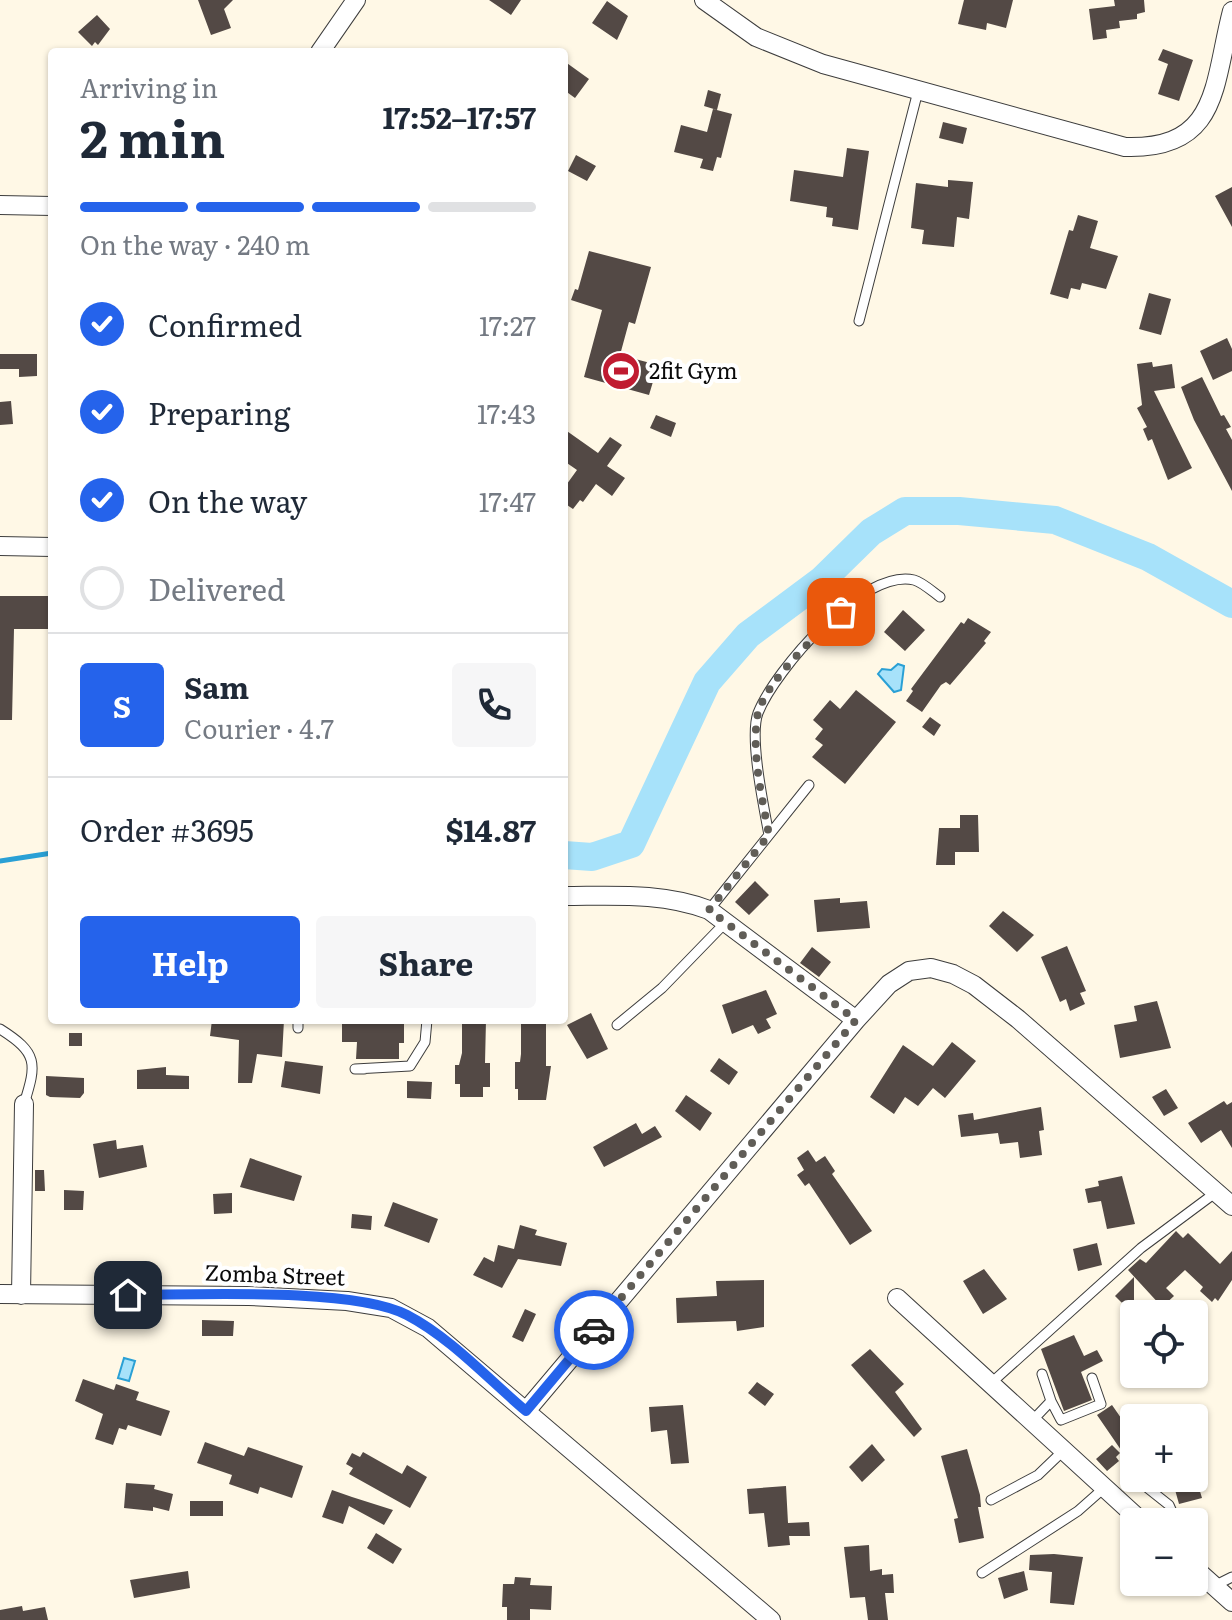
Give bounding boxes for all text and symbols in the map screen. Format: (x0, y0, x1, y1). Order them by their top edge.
text: Arriving in (80, 67, 218, 106)
text: 17:52–17:57 (382, 94, 536, 138)
text: 2 min (80, 97, 225, 174)
text: On the way · 240 m (80, 224, 310, 263)
icon: check (80, 302, 124, 346)
text: Confirmed (148, 302, 302, 346)
text: 17:27 (479, 305, 536, 344)
sports icon: 2fit Gym (600, 350, 642, 392)
place label: 2fit Gym (649, 353, 738, 386)
icon: check (80, 390, 124, 434)
text: Preparing (148, 390, 290, 434)
text: 17:43 (477, 393, 536, 432)
icon: check (80, 478, 124, 522)
text: On the way (148, 478, 307, 522)
text: 17:47 (479, 481, 536, 520)
text: Delivered (148, 566, 285, 610)
pin (807, 578, 875, 646)
icon: bag (819, 590, 863, 634)
button: phone (452, 663, 536, 747)
text: Sam (184, 664, 249, 708)
text: S (113, 683, 131, 727)
text: Courier · 4.7 (184, 708, 334, 747)
text: Order #3695 (80, 807, 254, 851)
text: $14.87 (445, 807, 536, 851)
button: Help (80, 916, 300, 1008)
button: Share (316, 916, 536, 1008)
street label: Zomba Street (204, 1255, 346, 1292)
pin (94, 1261, 162, 1329)
icon: home (106, 1273, 150, 1317)
courier (554, 1290, 634, 1370)
map controls (1120, 1300, 1208, 1596)
button: locate (1120, 1300, 1208, 1388)
icon: car (572, 1308, 616, 1352)
button: + (1120, 1404, 1208, 1492)
button: − (1120, 1508, 1208, 1596)

